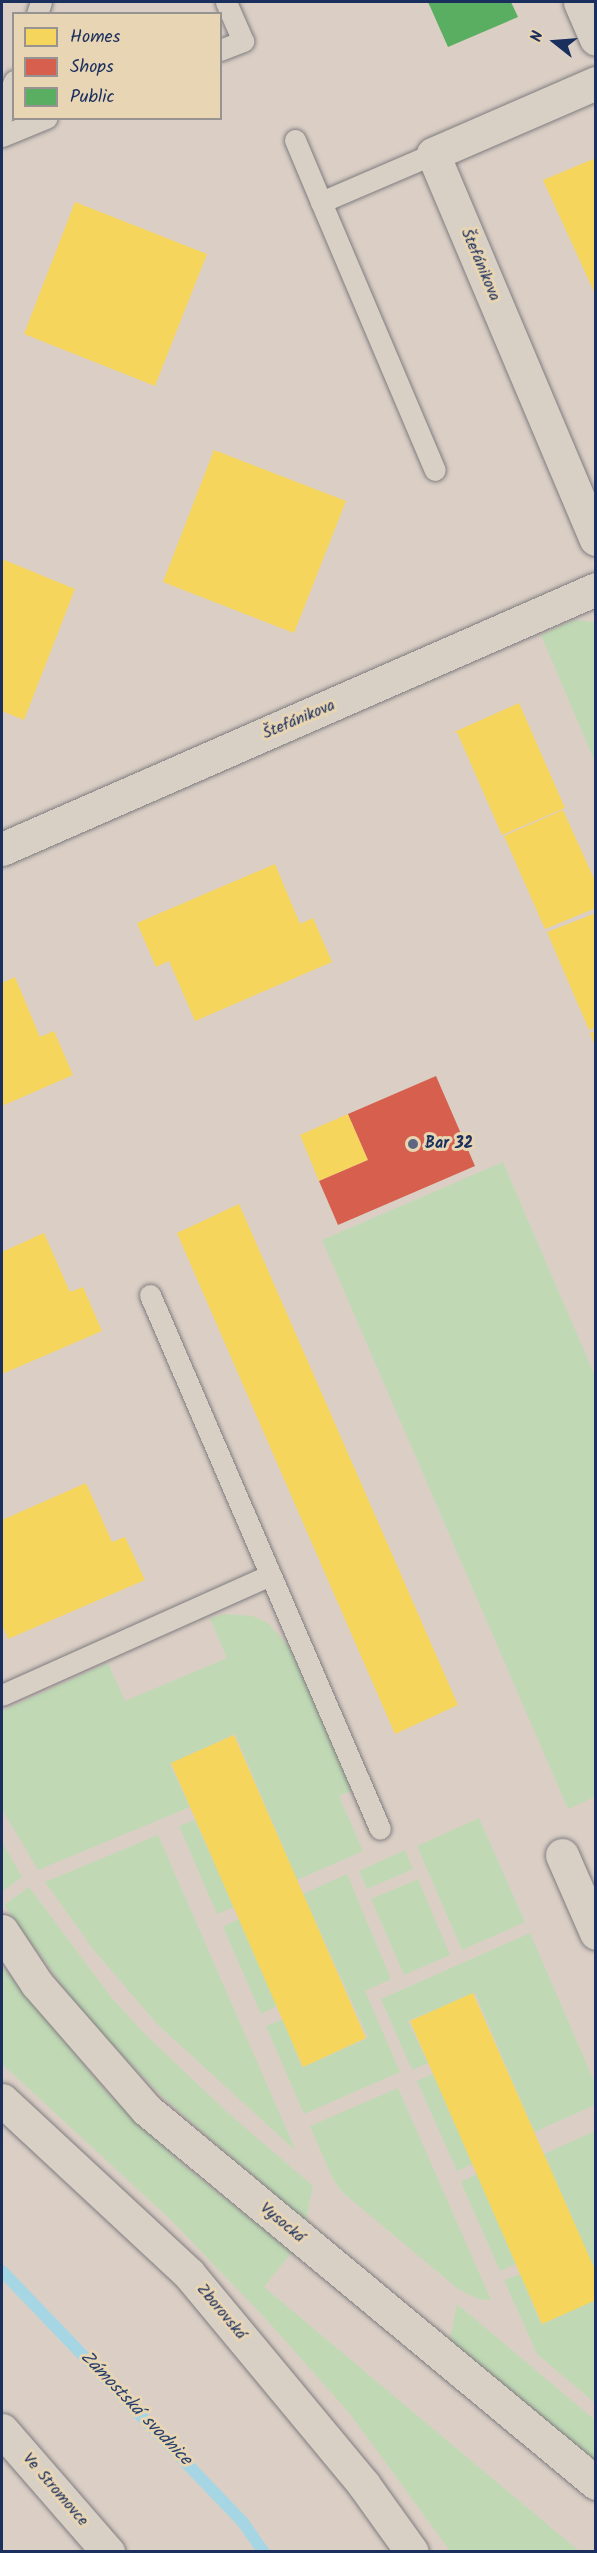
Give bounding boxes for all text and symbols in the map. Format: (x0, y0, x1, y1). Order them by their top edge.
legend (12, 12, 222, 120)
north arrow (525, 12, 585, 72)
text: Homes (70, 23, 120, 52)
text: N (524, 28, 551, 45)
text: Shops (70, 53, 114, 82)
text: Public (70, 83, 115, 112)
street label: Štefánikova (456, 226, 504, 304)
street label: Štefánikova (260, 696, 338, 744)
place label: Bar 32 (425, 1134, 473, 1154)
marker: Bar 32 (406, 1137, 420, 1151)
street label: Vysocká (256, 2199, 308, 2247)
street label: Zborovská (192, 2280, 250, 2344)
water label: Zámostská svodnice (75, 2347, 195, 2471)
street label: Ve Stromovce (18, 2450, 92, 2530)

